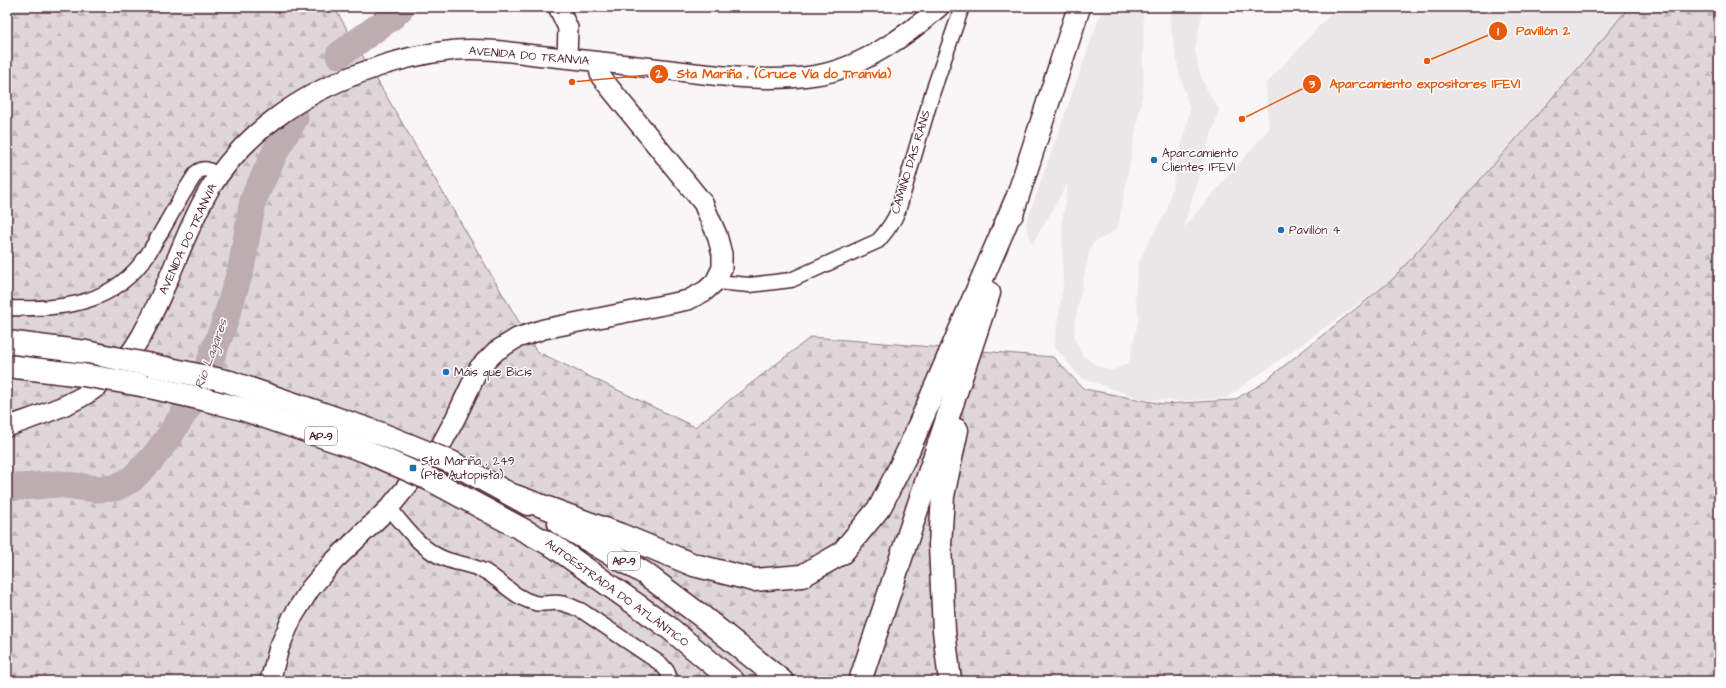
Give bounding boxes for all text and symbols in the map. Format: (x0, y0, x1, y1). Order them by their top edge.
callout: Pavillón 2 (1488, 18, 1578, 43)
text: Pavillón 2 (1516, 22, 1571, 40)
text: 1 (1497, 23, 1499, 40)
street label: AVENIDA DO TRANVIA (468, 42, 590, 70)
callout: Sta Mariña , (Cruce Vía do Tranvía) (649, 61, 900, 86)
text: Sta Mariña , (Cruce Vía do Tranvía) (676, 65, 892, 83)
text: 2 (655, 66, 663, 83)
callout: Aparcamiento expositores IFEVI (1302, 71, 1529, 96)
text: Aparcamiento expositores IFEVI (1329, 75, 1521, 94)
text: 3 (1308, 76, 1316, 93)
street label: CAMIÑO DAS RANS (886, 107, 935, 216)
place label: Aparcamiento Clientes IFEVI (1162, 145, 1238, 176)
marker: Aparcamiento Clientes IFEVI (1149, 155, 1159, 165)
street label: AVENIDA DO TRANVIA (155, 180, 221, 297)
place label: Pavillón 4 (1289, 222, 1340, 239)
marker: Pavillón 4 (1276, 225, 1286, 235)
water label: Río Lagares (190, 315, 233, 392)
place label: Máis que Bicis (454, 364, 532, 381)
marker: Máis que Bicis (441, 367, 451, 377)
road number: AP-9 (305, 427, 337, 445)
place label: Sta Mariña , 249 (Pte Autopista) (421, 453, 515, 484)
marker: Sta Mariña , 249 (Pte Autopista) (408, 463, 418, 473)
street label: AUTOESTRADA DO ATLÁNTICO (542, 535, 692, 651)
road number: AP-9 (608, 552, 640, 570)

